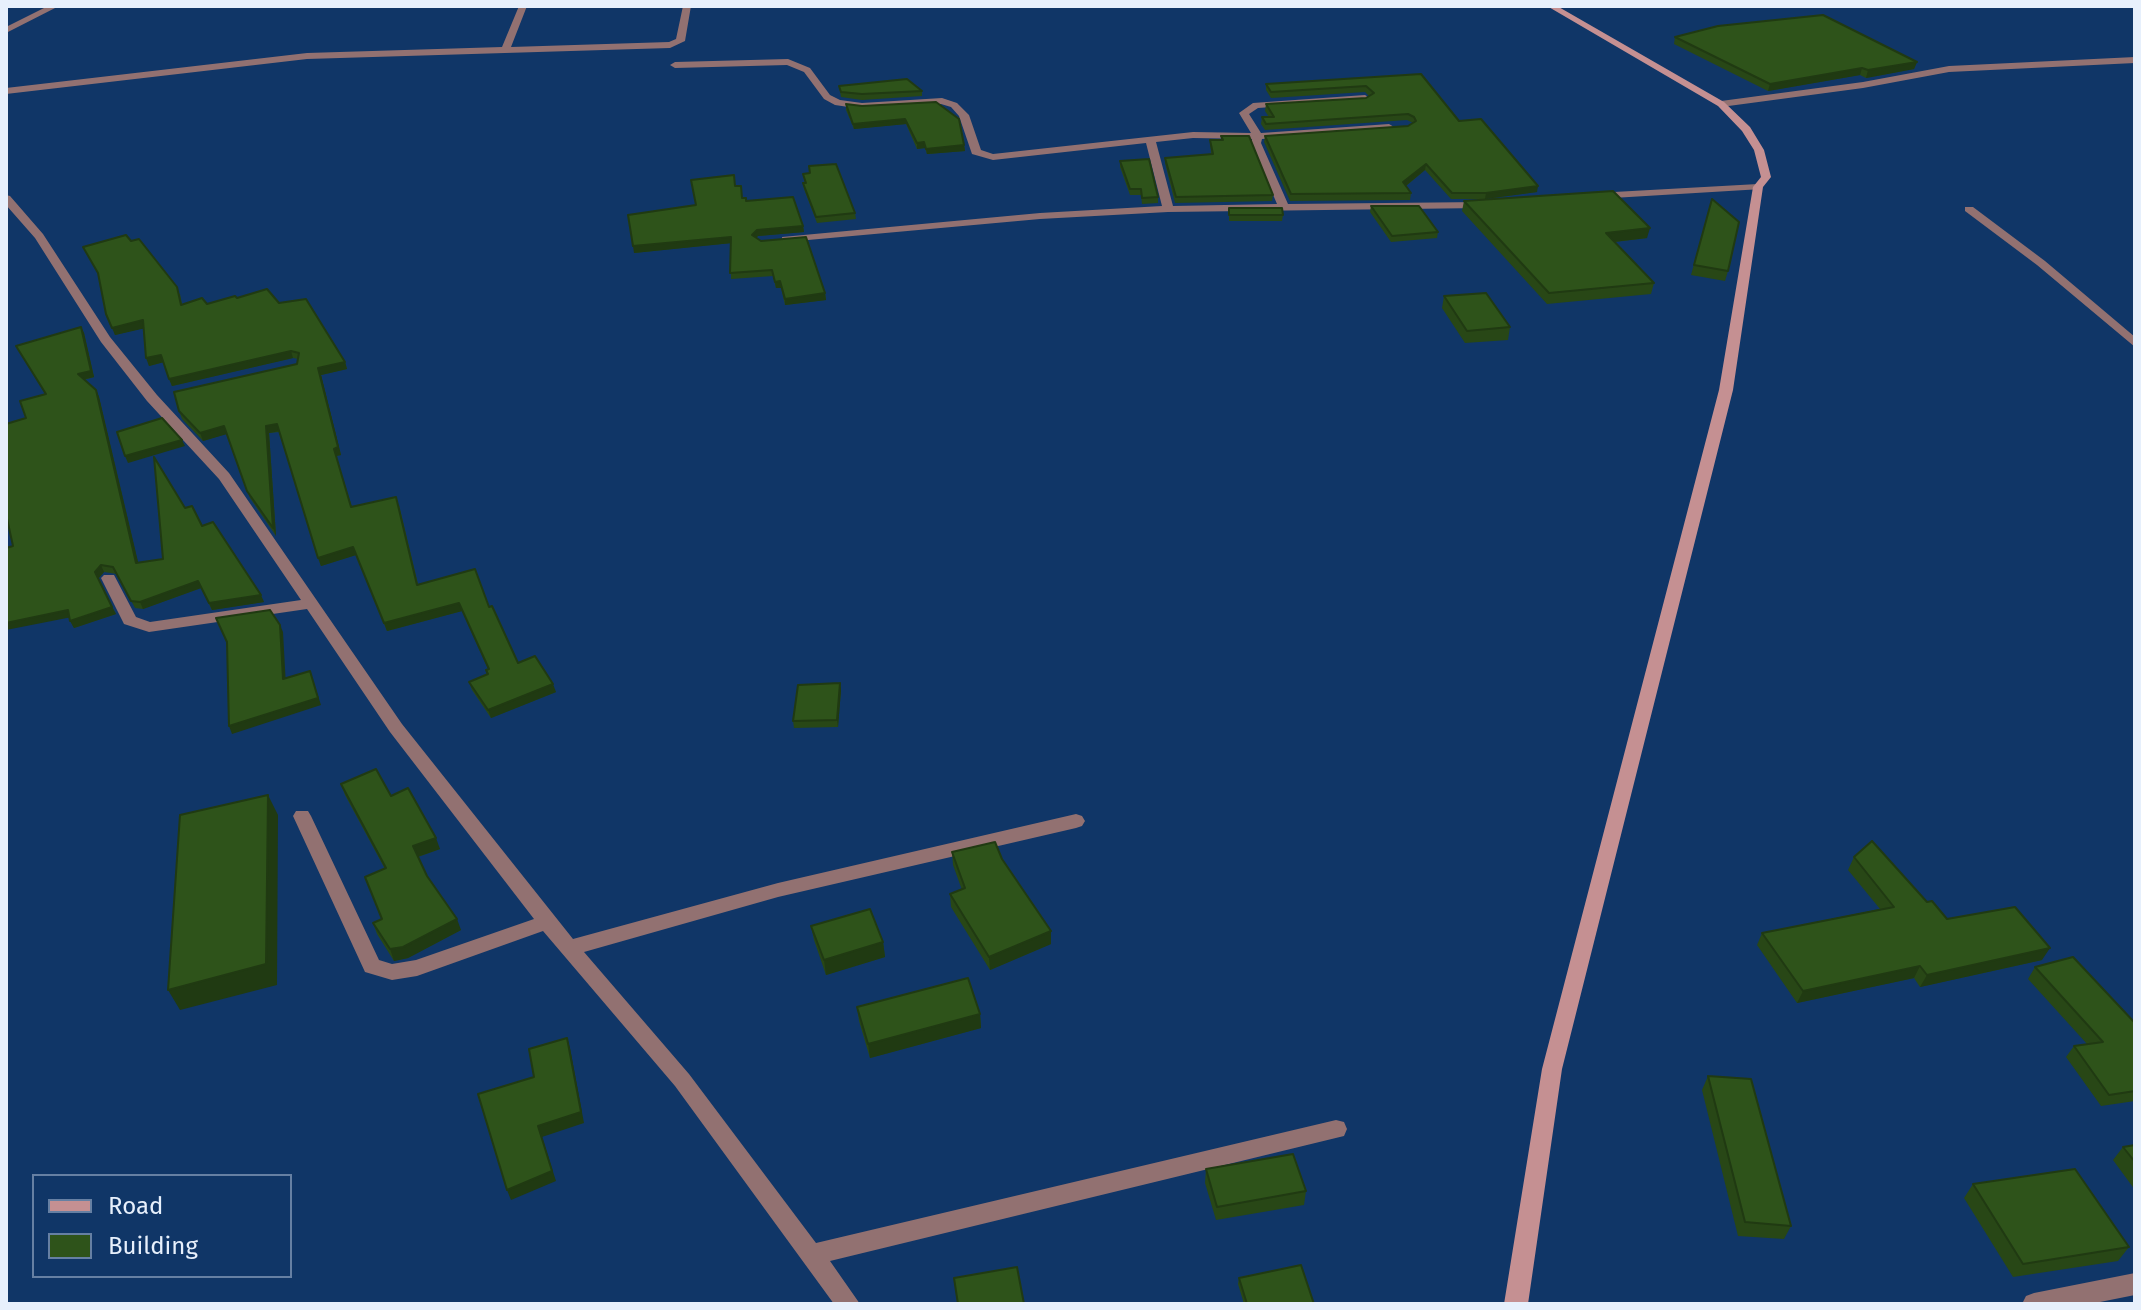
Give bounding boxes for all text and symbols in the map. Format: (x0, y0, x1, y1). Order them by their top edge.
legend (32, 1174, 292, 1278)
text: Road (108, 1192, 163, 1220)
text: Building (108, 1232, 198, 1260)

